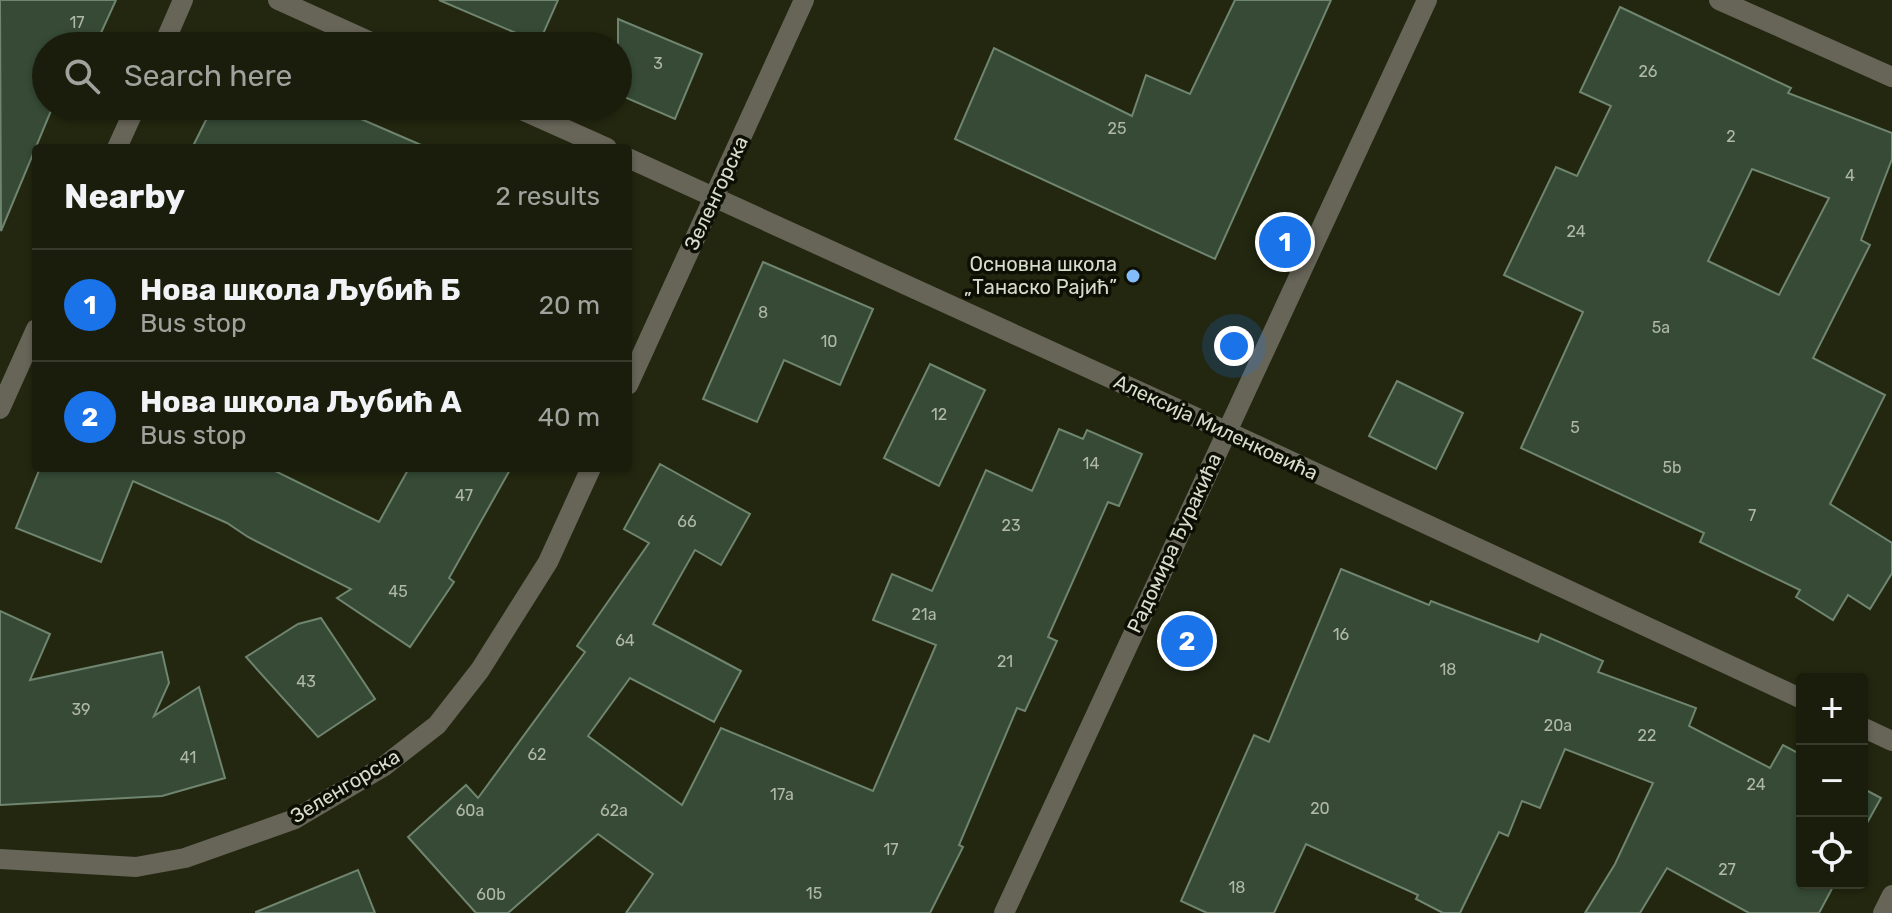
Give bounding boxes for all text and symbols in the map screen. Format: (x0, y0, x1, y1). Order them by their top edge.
house number: 17 (69, 13, 85, 32)
search box (32, 32, 632, 120)
icon: search (60, 54, 104, 98)
house number: 3 (653, 54, 663, 73)
text: Search here (124, 58, 292, 94)
house number: 26 (1638, 62, 1658, 81)
house number: 25 (1108, 119, 1126, 138)
house number: 2 (1726, 127, 1736, 146)
street label: Зеленгорска (679, 132, 753, 254)
house number: 4 (1845, 166, 1855, 185)
text: Nearby (64, 176, 185, 217)
text: 2 results (496, 181, 600, 212)
pin: 1 (1259, 212, 1311, 272)
house number: 24 (1566, 222, 1586, 241)
place label: Основна школа „Танаско Рајић” (964, 252, 1117, 299)
marker: Основна школа „Танаско Рајић” (1124, 267, 1142, 285)
text: Нова школа Љубић Б (140, 272, 460, 308)
text: 1 (84, 290, 96, 321)
text: 20 m (539, 290, 600, 321)
house number: 8 (758, 303, 768, 322)
text: Bus stop (140, 308, 246, 339)
house number: 5a (1652, 318, 1670, 337)
your location (1214, 326, 1254, 366)
house number: 10 (820, 332, 838, 351)
street label: Алексија Миленковића (1110, 369, 1322, 485)
text: Нова школа Љубић А (140, 384, 462, 420)
text: 2 (82, 402, 98, 433)
text: 40 m (538, 402, 600, 433)
house number: 12 (931, 405, 947, 424)
house number: 5 (1570, 418, 1580, 437)
text: Bus stop (140, 420, 246, 451)
street label: Радомира Ђуракића (1122, 449, 1226, 637)
house number: 14 (1083, 454, 1099, 473)
house number: 5b (1662, 458, 1682, 477)
house number: 47 (455, 486, 473, 505)
house number: 7 (1748, 506, 1756, 525)
house number: 66 (677, 512, 697, 531)
house number: 23 (1001, 516, 1021, 535)
house number: 45 (388, 582, 408, 601)
house number: 21a (911, 605, 937, 624)
pin: 2 (1161, 611, 1213, 671)
house number: 16 (1333, 625, 1350, 644)
house number: 64 (615, 631, 635, 650)
house number: 21 (997, 652, 1013, 671)
house number: 18 (1439, 660, 1457, 679)
house number: 43 (296, 672, 316, 691)
map controls (1796, 673, 1868, 889)
button: + (1796, 673, 1868, 745)
house number: 39 (71, 700, 91, 719)
house number: 20a (1544, 716, 1572, 735)
house number: 22 (1638, 726, 1656, 745)
street label: Зеленгорска (286, 744, 404, 828)
house number: 62 (527, 745, 547, 764)
button: − (1796, 745, 1868, 817)
house number: 41 (180, 748, 196, 767)
house number: 24 (1746, 775, 1766, 794)
house number: 17a (770, 785, 794, 804)
house number: 20 (1310, 799, 1330, 818)
house number: 60a (456, 801, 484, 820)
house number: 62a (600, 801, 628, 820)
button: locate (1796, 817, 1868, 889)
house number: 17 (883, 840, 899, 859)
house number: 27 (1718, 860, 1736, 879)
house number: 18 (1228, 878, 1246, 897)
house number: 15 (806, 884, 822, 903)
house number: 60b (476, 885, 506, 904)

